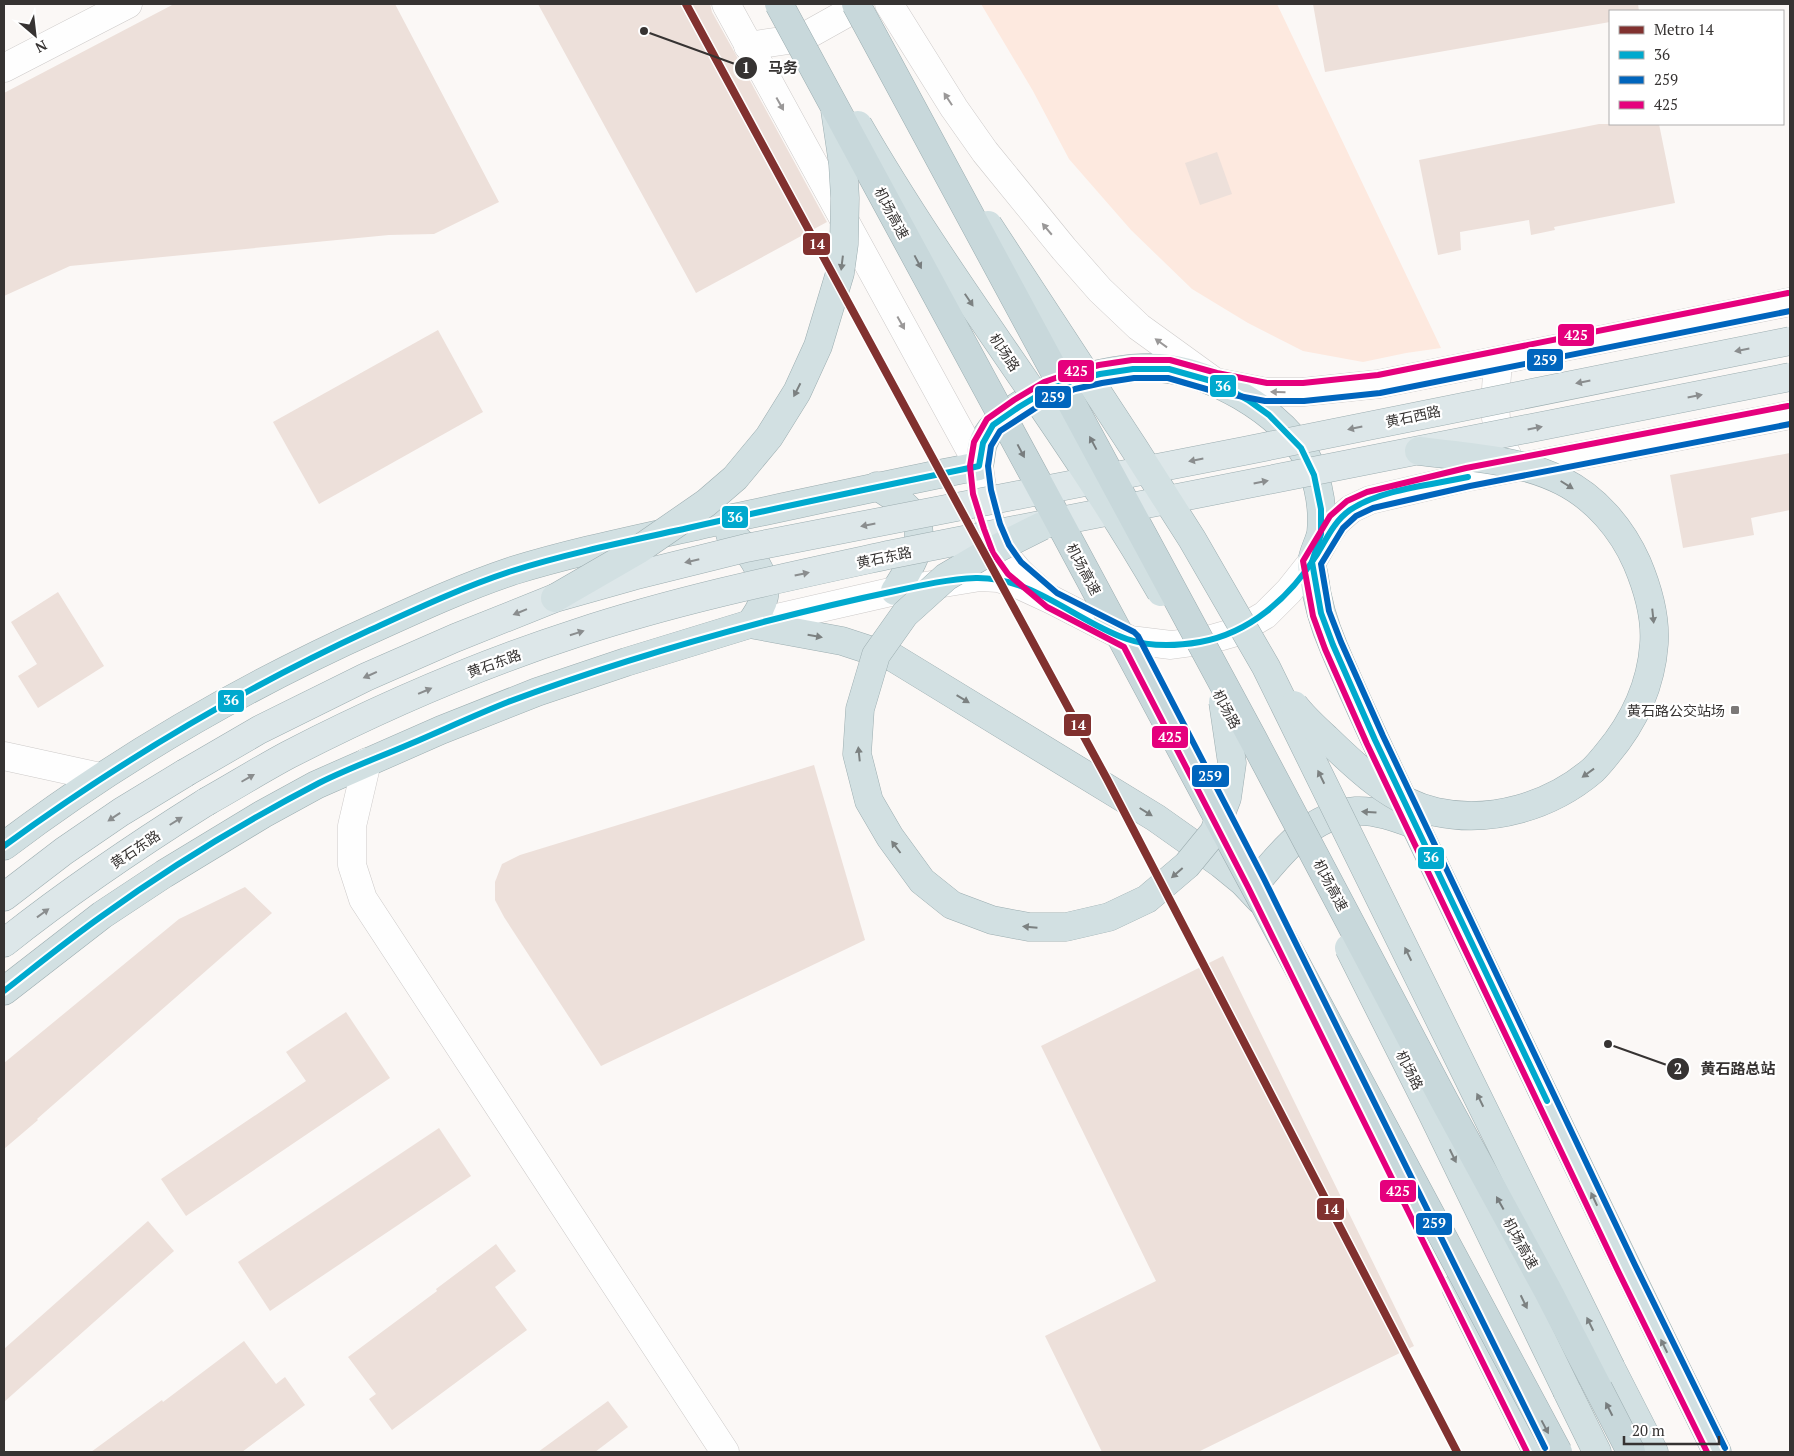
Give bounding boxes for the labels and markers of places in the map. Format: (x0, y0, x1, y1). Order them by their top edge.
callout: 马务 (733, 53, 808, 83)
place label: 黄石路公交站场 (1627, 701, 1725, 720)
marker: 黄石路公交站场 (1729, 704, 1741, 716)
callout: 黄石路总站 (1665, 1054, 1785, 1084)

